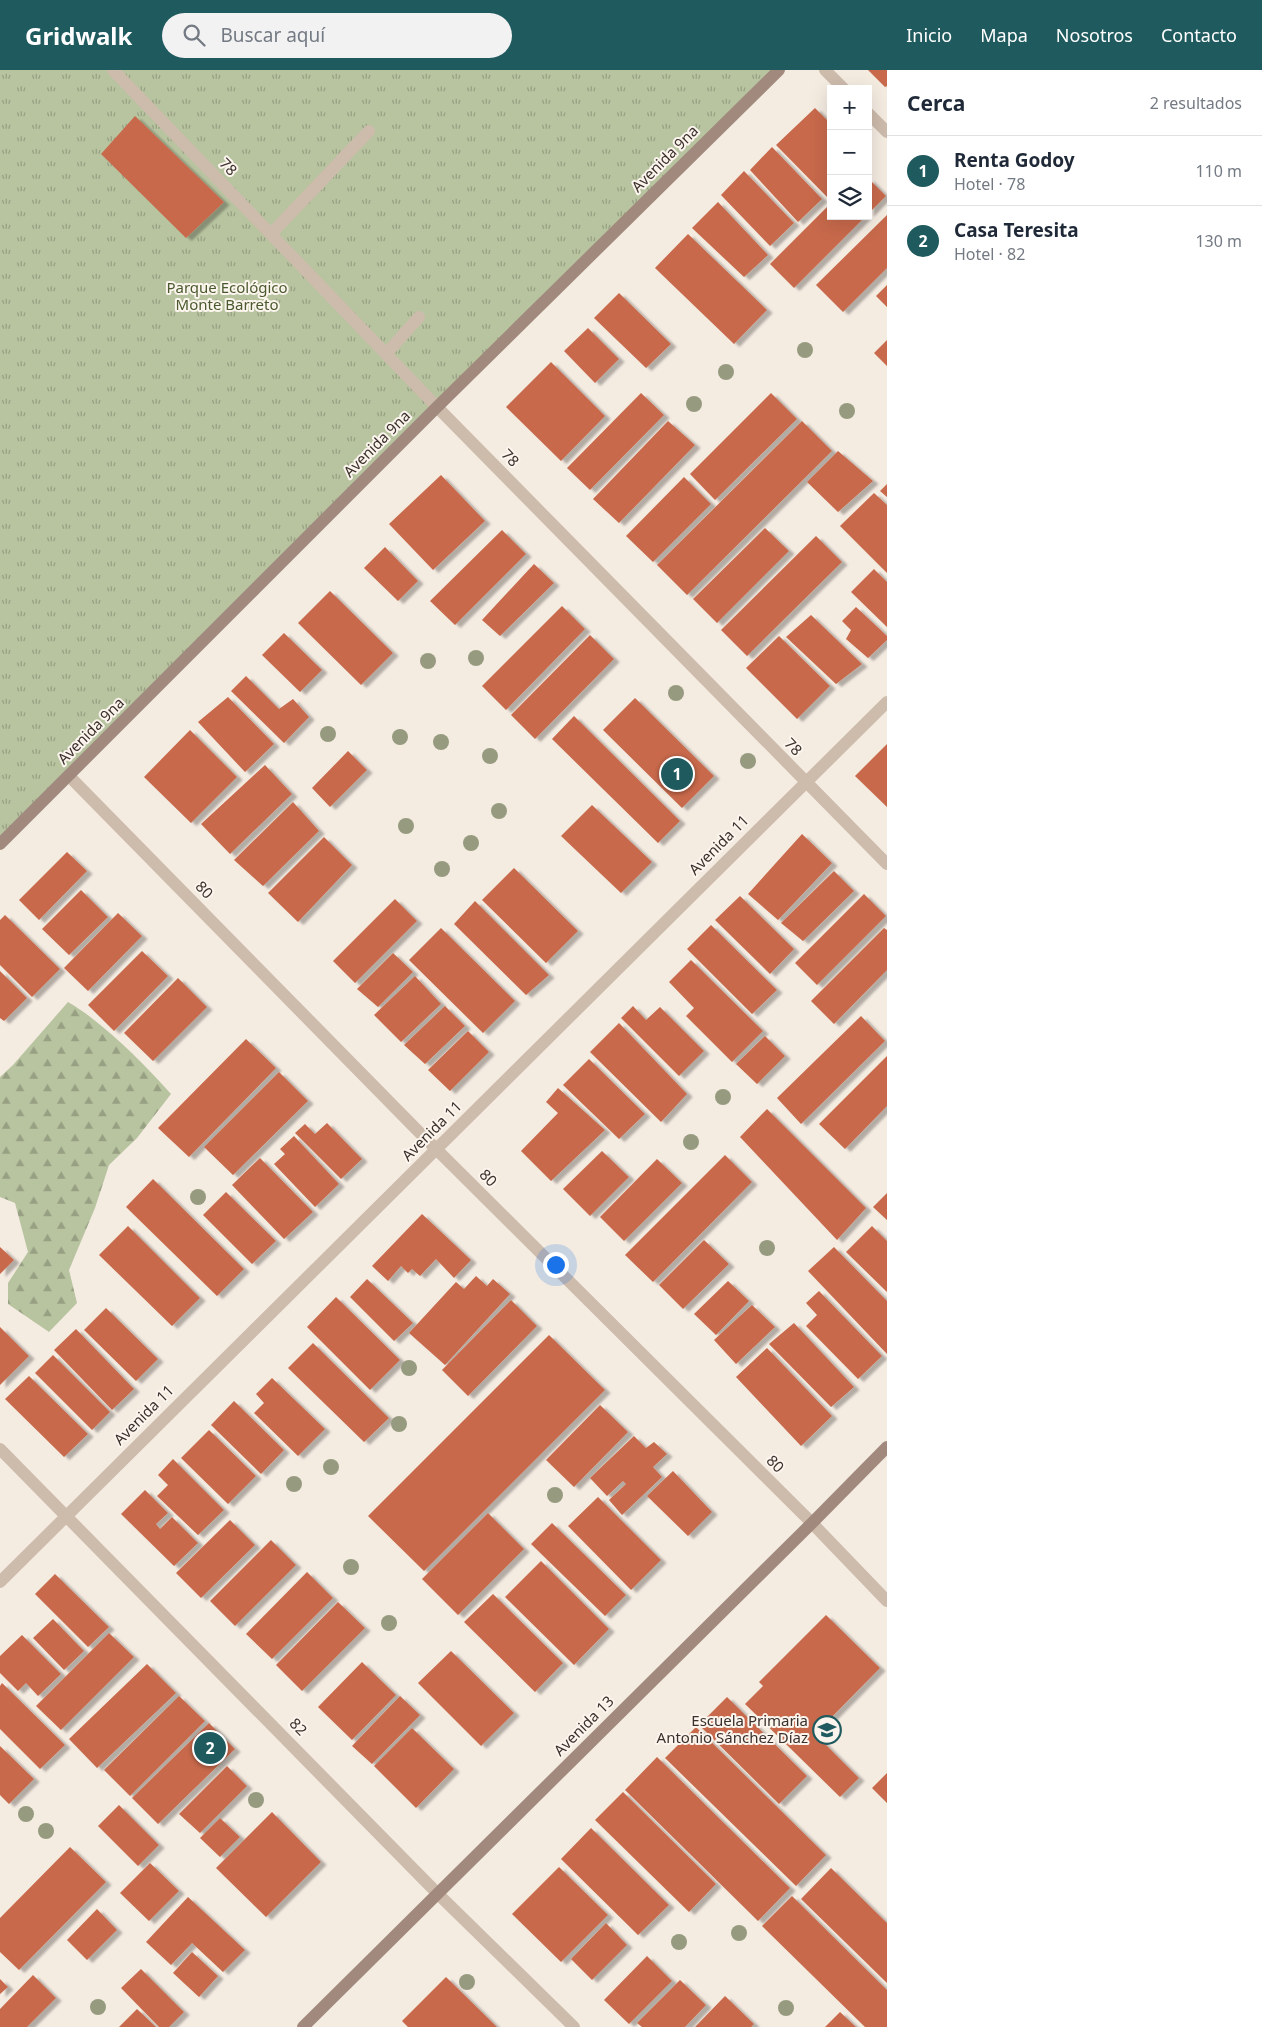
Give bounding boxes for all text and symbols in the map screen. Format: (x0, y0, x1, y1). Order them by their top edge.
search box (162, 13, 512, 58)
text: Gridwalk (25, 19, 132, 52)
icon: search (180, 21, 208, 49)
text: Buscar aquí (220, 22, 325, 48)
text: Inicio (906, 23, 952, 47)
text: Mapa (980, 23, 1028, 47)
text: Nosotros (1056, 23, 1133, 47)
text: Contacto (1161, 23, 1237, 47)
map controls (827, 85, 872, 220)
button: + (827, 85, 872, 130)
text: Cerca (907, 89, 965, 117)
text: 2 resultados (1150, 92, 1242, 114)
street label: Avenida 9na (627, 121, 702, 196)
button: − (827, 130, 872, 175)
text: Renta Godoy (954, 147, 1075, 173)
street label: 78 (216, 153, 242, 179)
text: 1 (918, 160, 928, 182)
text: 110 m (1195, 160, 1242, 182)
text: Hotel · 78 (954, 173, 1025, 195)
button: layers (827, 175, 872, 220)
text: Casa Teresita (954, 217, 1079, 243)
text: 2 (918, 230, 928, 252)
text: 130 m (1195, 230, 1242, 252)
text: Hotel · 82 (954, 243, 1025, 265)
park label: Parque Ecológico Monte Barreto (166, 277, 288, 314)
street label: Avenida 9na (339, 406, 414, 481)
street label: 78 (498, 444, 524, 470)
street label: Avenida 9na (53, 693, 128, 768)
street label: 78 (781, 733, 807, 759)
pin: 1 (661, 755, 693, 793)
street label: Avenida 11 (684, 810, 753, 879)
street label: 80 (192, 876, 218, 902)
street label: Avenida 11 (397, 1096, 466, 1165)
street label: 80 (476, 1164, 502, 1190)
your location (543, 1252, 569, 1278)
street label: Avenida 11 (109, 1380, 178, 1449)
street label: 80 (763, 1450, 789, 1476)
street label: Avenida 13 (549, 1691, 618, 1760)
place label: Escuela Primaria Antonio Sánchez Díaz (657, 1710, 808, 1747)
street label: 82 (286, 1713, 312, 1739)
school or university icon: Escuela Primaria Antonio Sánchez Díaz (812, 1715, 842, 1745)
pin: 2 (194, 1729, 226, 1767)

